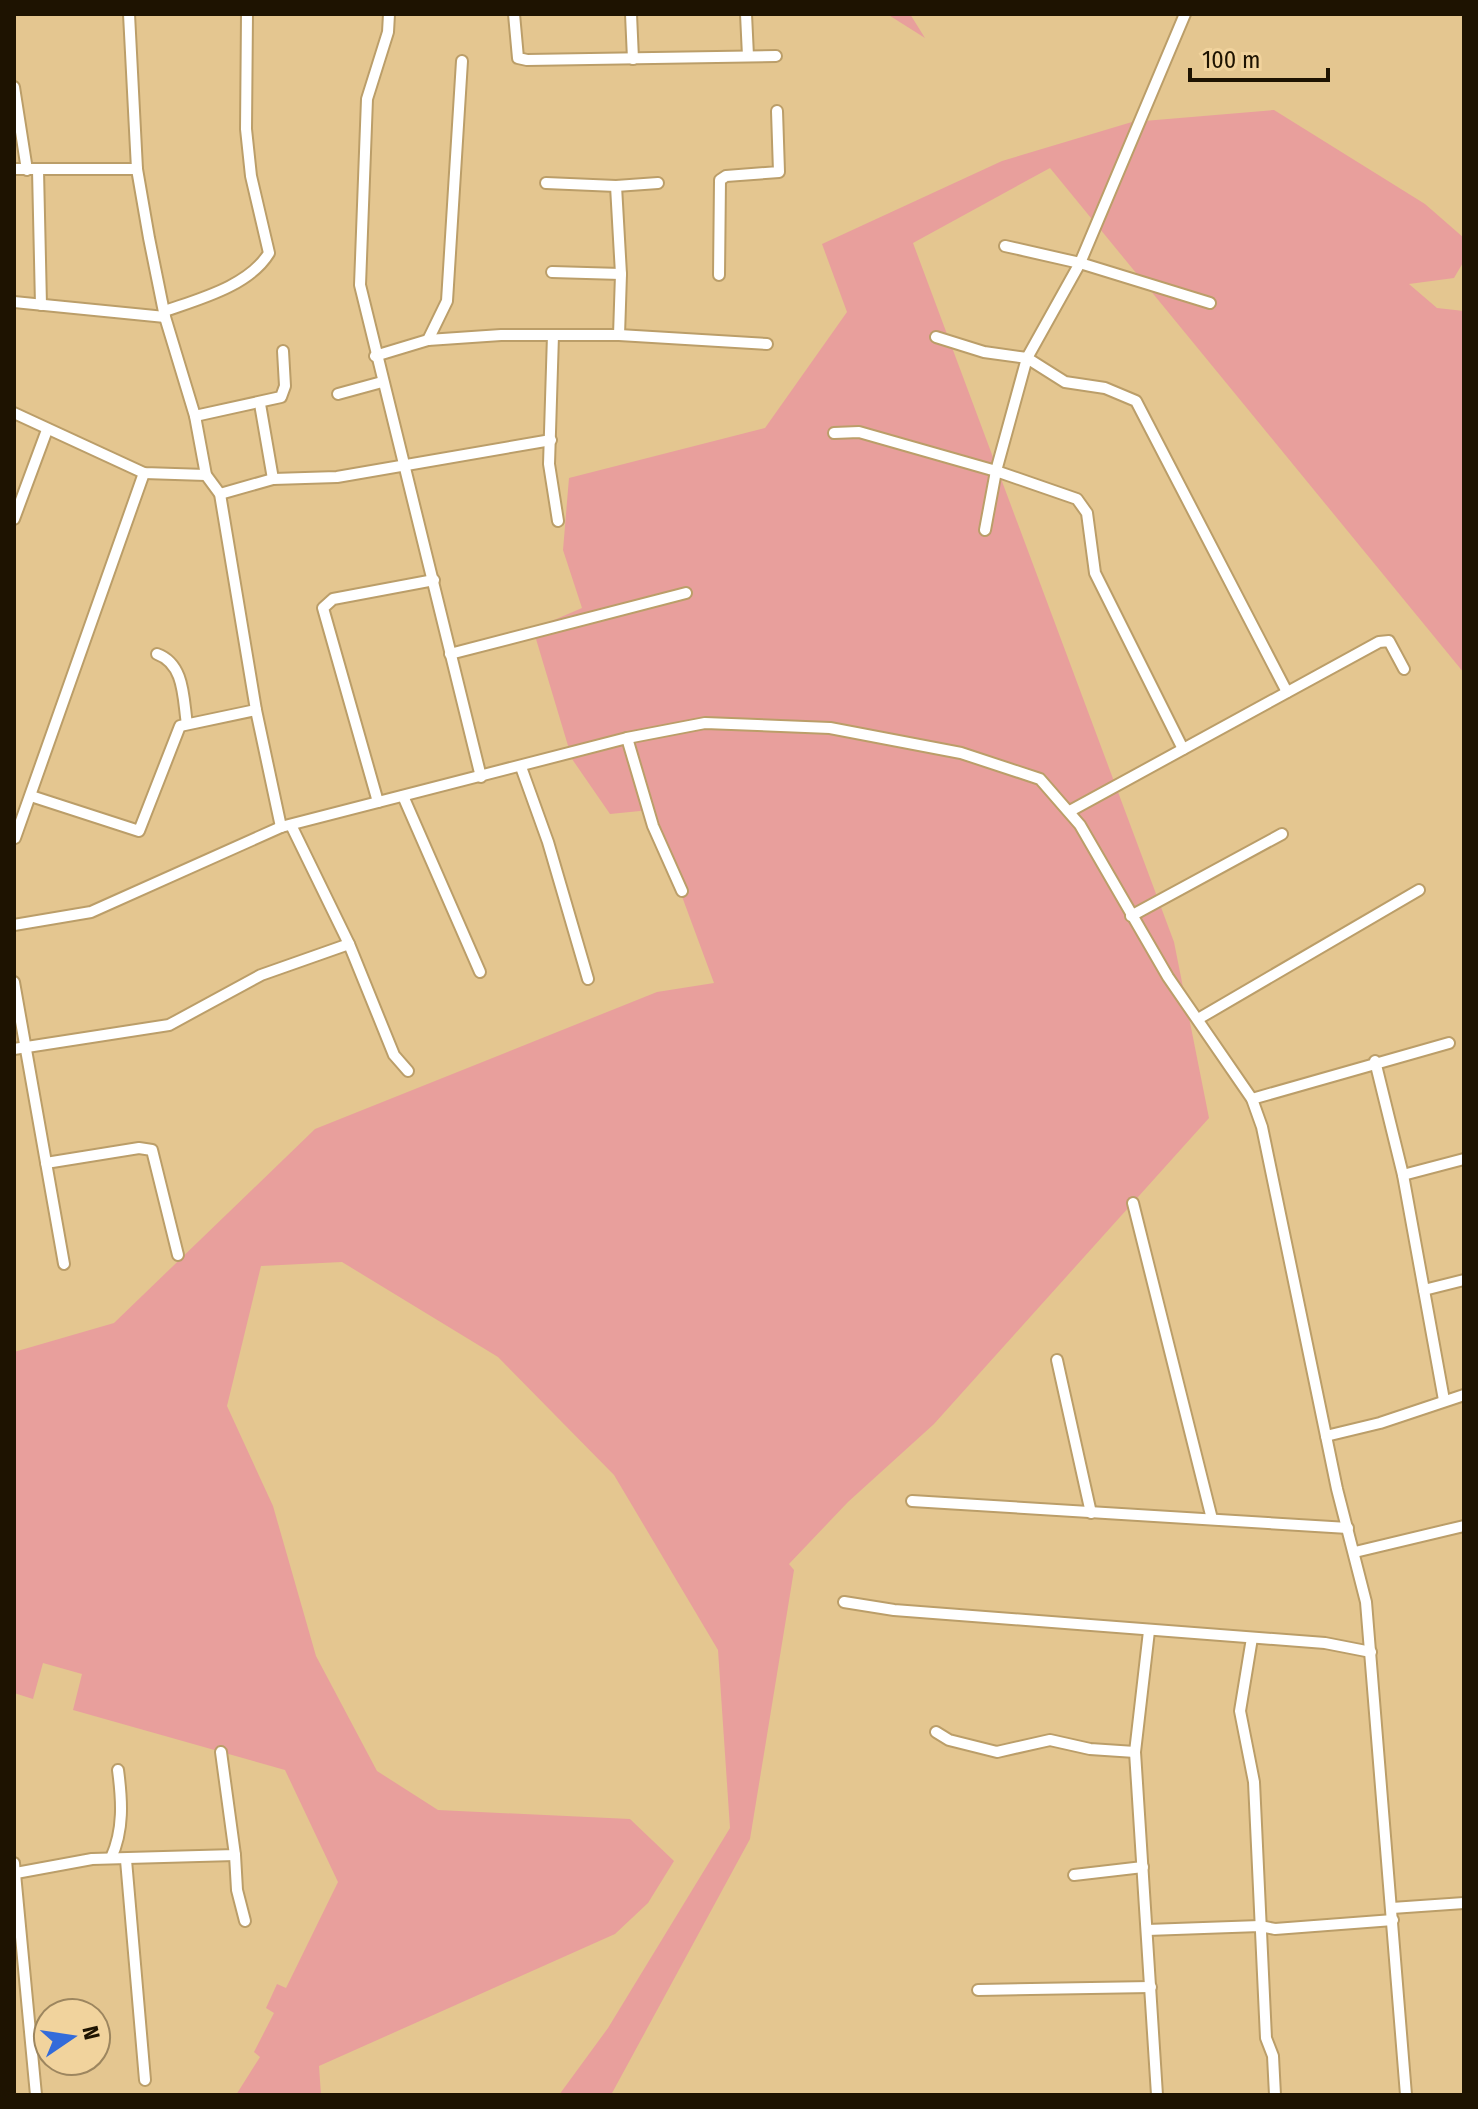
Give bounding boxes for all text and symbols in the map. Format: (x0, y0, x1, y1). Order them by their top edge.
scale bar (1190, 32, 1328, 82)
text: 100 m (1202, 46, 1260, 74)
north arrow (32, 1997, 112, 2077)
text: N (76, 2023, 106, 2042)

